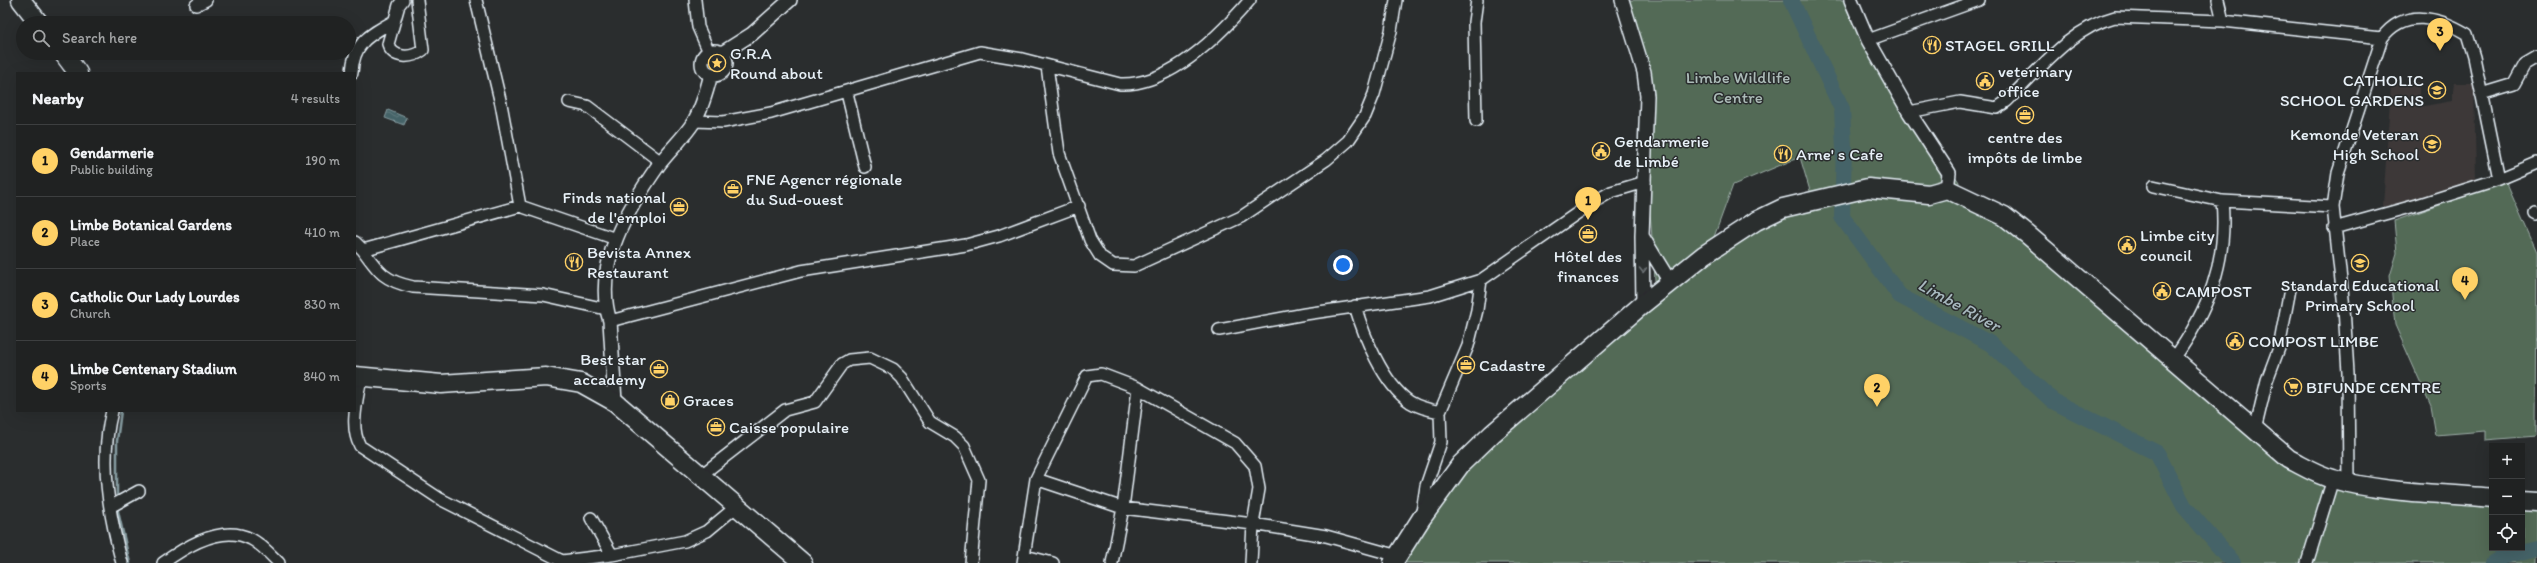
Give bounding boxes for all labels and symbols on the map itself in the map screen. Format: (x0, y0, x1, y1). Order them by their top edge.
pin: 3 (2427, 18, 2453, 51)
restaurant icon: STAGEL GRILL (1922, 35, 1942, 55)
place label: STAGEL GRILL (1945, 35, 2055, 55)
place label: G.R.A Round about (730, 43, 823, 83)
place icon: G.R.A Round about (707, 53, 727, 73)
place label: veterinary office (1998, 61, 2072, 101)
park label: Limbe Wildlife Centre (1686, 67, 1790, 107)
place label: CATHOLIC SCHOOL GARDENS (2280, 70, 2424, 110)
public building icon: veterinary office (1975, 71, 1995, 91)
school or university icon: CATHOLIC SCHOOL GARDENS (2427, 80, 2447, 100)
office icon: centre des impôts de limbe (2015, 105, 2035, 125)
place label: Kemonde Veteran High School (2290, 124, 2419, 164)
place label: centre des impôts de limbe (1967, 127, 2083, 167)
place label: Gendarmerie de Limbé (1614, 131, 1709, 171)
school or university icon: Kemonde Veteran High School (2422, 134, 2442, 154)
public building icon: Gendarmerie de Limbé (1591, 141, 1611, 161)
restaurant icon: Arne' s Cafe (1773, 144, 1793, 164)
place label: Arne' s Cafe (1796, 144, 1883, 164)
place label: FNE Agencr régionale du Sud-ouest (746, 169, 902, 209)
office icon: FNE Agencr régionale du Sud-ouest (723, 179, 743, 199)
place label: Finds national de l'emploi (563, 187, 666, 227)
pin: 1 (1575, 187, 1601, 220)
office icon: Finds national de l'emploi (669, 197, 689, 217)
office icon: Hôtel des finances (1578, 224, 1598, 244)
place label: Limbe city council (2140, 225, 2215, 265)
public building icon: Limbe city council (2117, 235, 2137, 255)
place label: Bevista Annex Restaurant (587, 242, 692, 282)
place label: Hôtel des finances (1554, 246, 1622, 286)
restaurant icon: Bevista Annex Restaurant (564, 252, 584, 272)
school or university icon: Standard Educational Primary School (2350, 253, 2370, 273)
your location (1333, 255, 1353, 275)
one-way arrow (1639, 267, 1647, 273)
pin: 4 (2452, 267, 2478, 300)
water label: Limbe River (1914, 273, 2006, 337)
place label: Standard Educational Primary School (2281, 275, 2440, 315)
public building icon: CAMPOST (2152, 281, 2172, 301)
place label: CAMPOST (2175, 281, 2252, 301)
public building icon: COMPOST LIMBE (2225, 331, 2245, 351)
place label: COMPOST LIMBE (2248, 331, 2379, 351)
place label: Best star accademy (573, 349, 647, 389)
office icon: Cadastre (1456, 355, 1476, 375)
place label: Cadastre (1479, 355, 1545, 375)
office icon: Best star accademy (649, 359, 669, 379)
pin: 2 (1864, 374, 1890, 407)
supermarket icon: BIFUNDE CENTRE (2283, 377, 2303, 397)
place label: BIFUNDE CENTRE (2306, 377, 2441, 397)
shop icon: Graces (660, 390, 680, 410)
place label: Graces (683, 390, 734, 410)
office icon: Caisse populaire (706, 417, 726, 437)
place label: Caisse populaire (729, 417, 849, 437)

